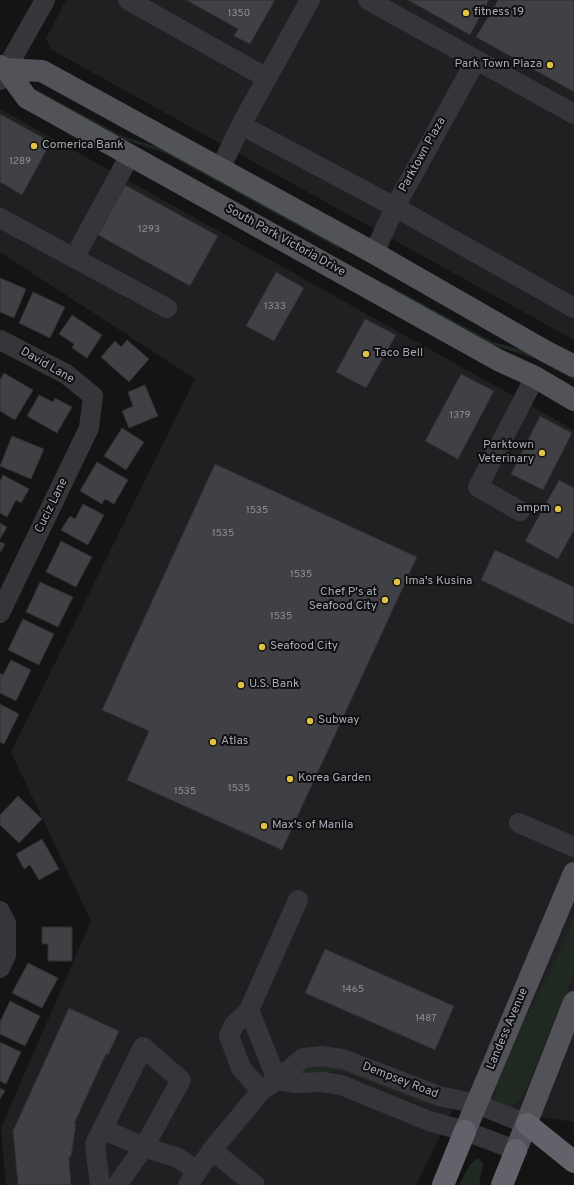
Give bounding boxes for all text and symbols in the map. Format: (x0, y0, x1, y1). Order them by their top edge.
place label: fitness 19 (474, 6, 524, 20)
house number: 1350 (228, 8, 250, 20)
marker: fitness 19 (461, 8, 471, 18)
place label: Park Town Plaza (454, 58, 542, 72)
marker: Park Town Plaza (545, 60, 555, 70)
street label: Parktown Plaza (397, 115, 449, 195)
place label: Comerica Bank (42, 139, 124, 153)
marker: Comerica Bank (29, 141, 39, 151)
house number: 1289 (9, 156, 31, 168)
street label: South Park Victoria Drive (223, 202, 347, 280)
house number: 1293 (138, 224, 160, 236)
house number: 1333 (264, 301, 286, 313)
street label: David Lane (18, 345, 76, 387)
place label: Taco Bell (374, 347, 423, 361)
marker: Taco Bell (361, 349, 371, 359)
house number: 1379 (450, 410, 470, 422)
place label: Parktown Veterinary (478, 439, 534, 467)
marker: Parktown Veterinary (537, 448, 547, 458)
street label: Cuciz Lane (33, 476, 71, 536)
place label: ampm (516, 502, 550, 516)
marker: ampm (553, 504, 563, 514)
house number: 1535 (246, 505, 268, 517)
house number: 1535 (212, 528, 234, 540)
house number: 1535 (290, 569, 312, 581)
place label: Ima's Kusina (405, 575, 472, 589)
marker: Ima's Kusina (392, 577, 402, 587)
place label: Chef P's at Seafood City (309, 586, 377, 614)
marker: Chef P's at Seafood City (380, 595, 390, 605)
house number: 1535 (270, 611, 292, 623)
place label: Seafood City (270, 640, 338, 654)
marker: Seafood City (257, 642, 267, 652)
place label: U.S. Bank (249, 678, 299, 692)
marker: U.S. Bank (236, 680, 246, 690)
place label: Subway (318, 714, 360, 728)
marker: Subway (305, 716, 315, 726)
place label: Atlas (221, 735, 248, 749)
marker: Atlas (208, 737, 218, 747)
place label: Korea Garden (298, 772, 371, 786)
marker: Korea Garden (285, 774, 295, 784)
house number: 1535 (228, 783, 250, 795)
house number: 1535 (174, 786, 196, 798)
place label: Max's of Manila (272, 819, 353, 833)
marker: Max's of Manila (259, 821, 269, 831)
house number: 1465 (342, 984, 364, 996)
street label: Landess Avenue (484, 986, 532, 1072)
house number: 1487 (416, 1013, 436, 1025)
street label: Dempsey Road (360, 1060, 440, 1102)

